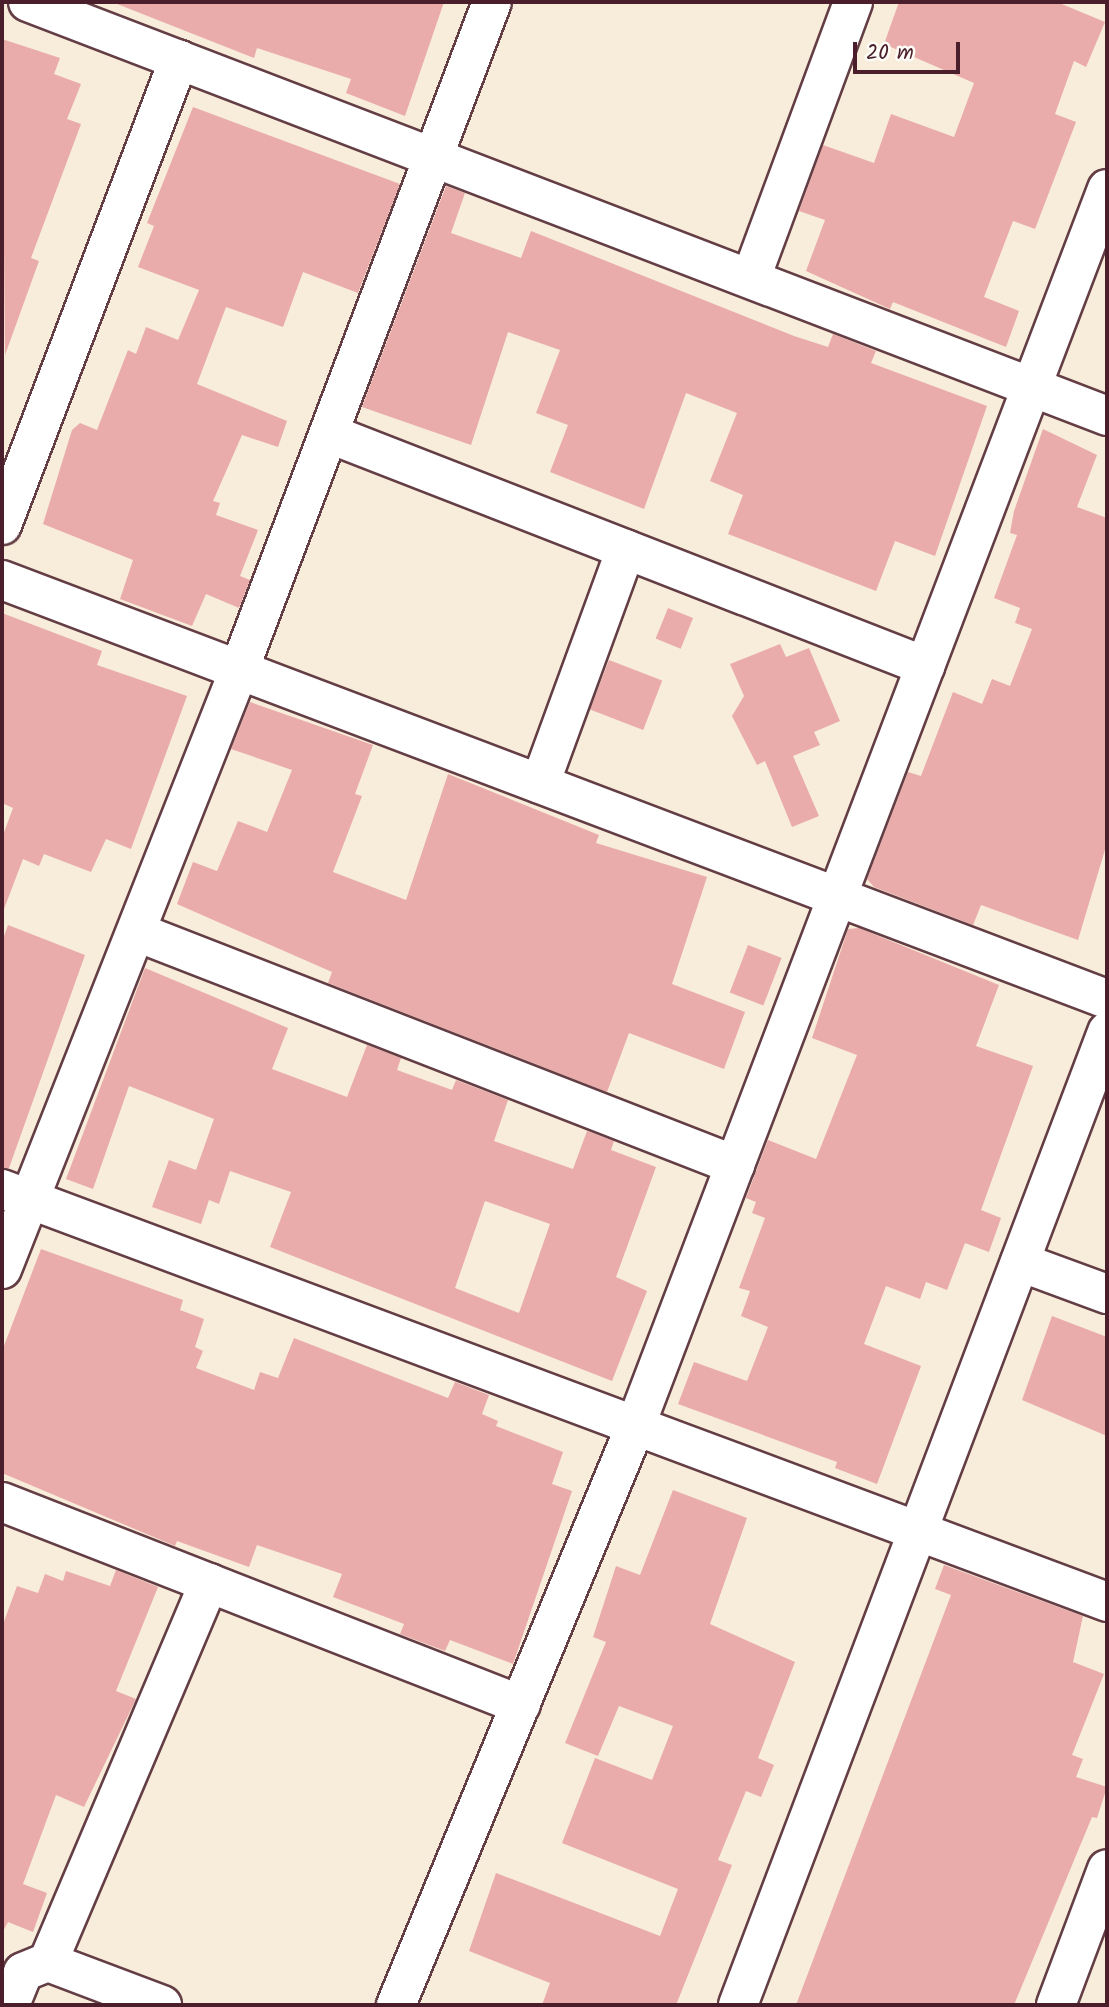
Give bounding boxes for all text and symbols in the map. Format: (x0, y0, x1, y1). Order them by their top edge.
scale bar (857, 28, 964, 72)
text: 20 m (866, 37, 914, 70)

